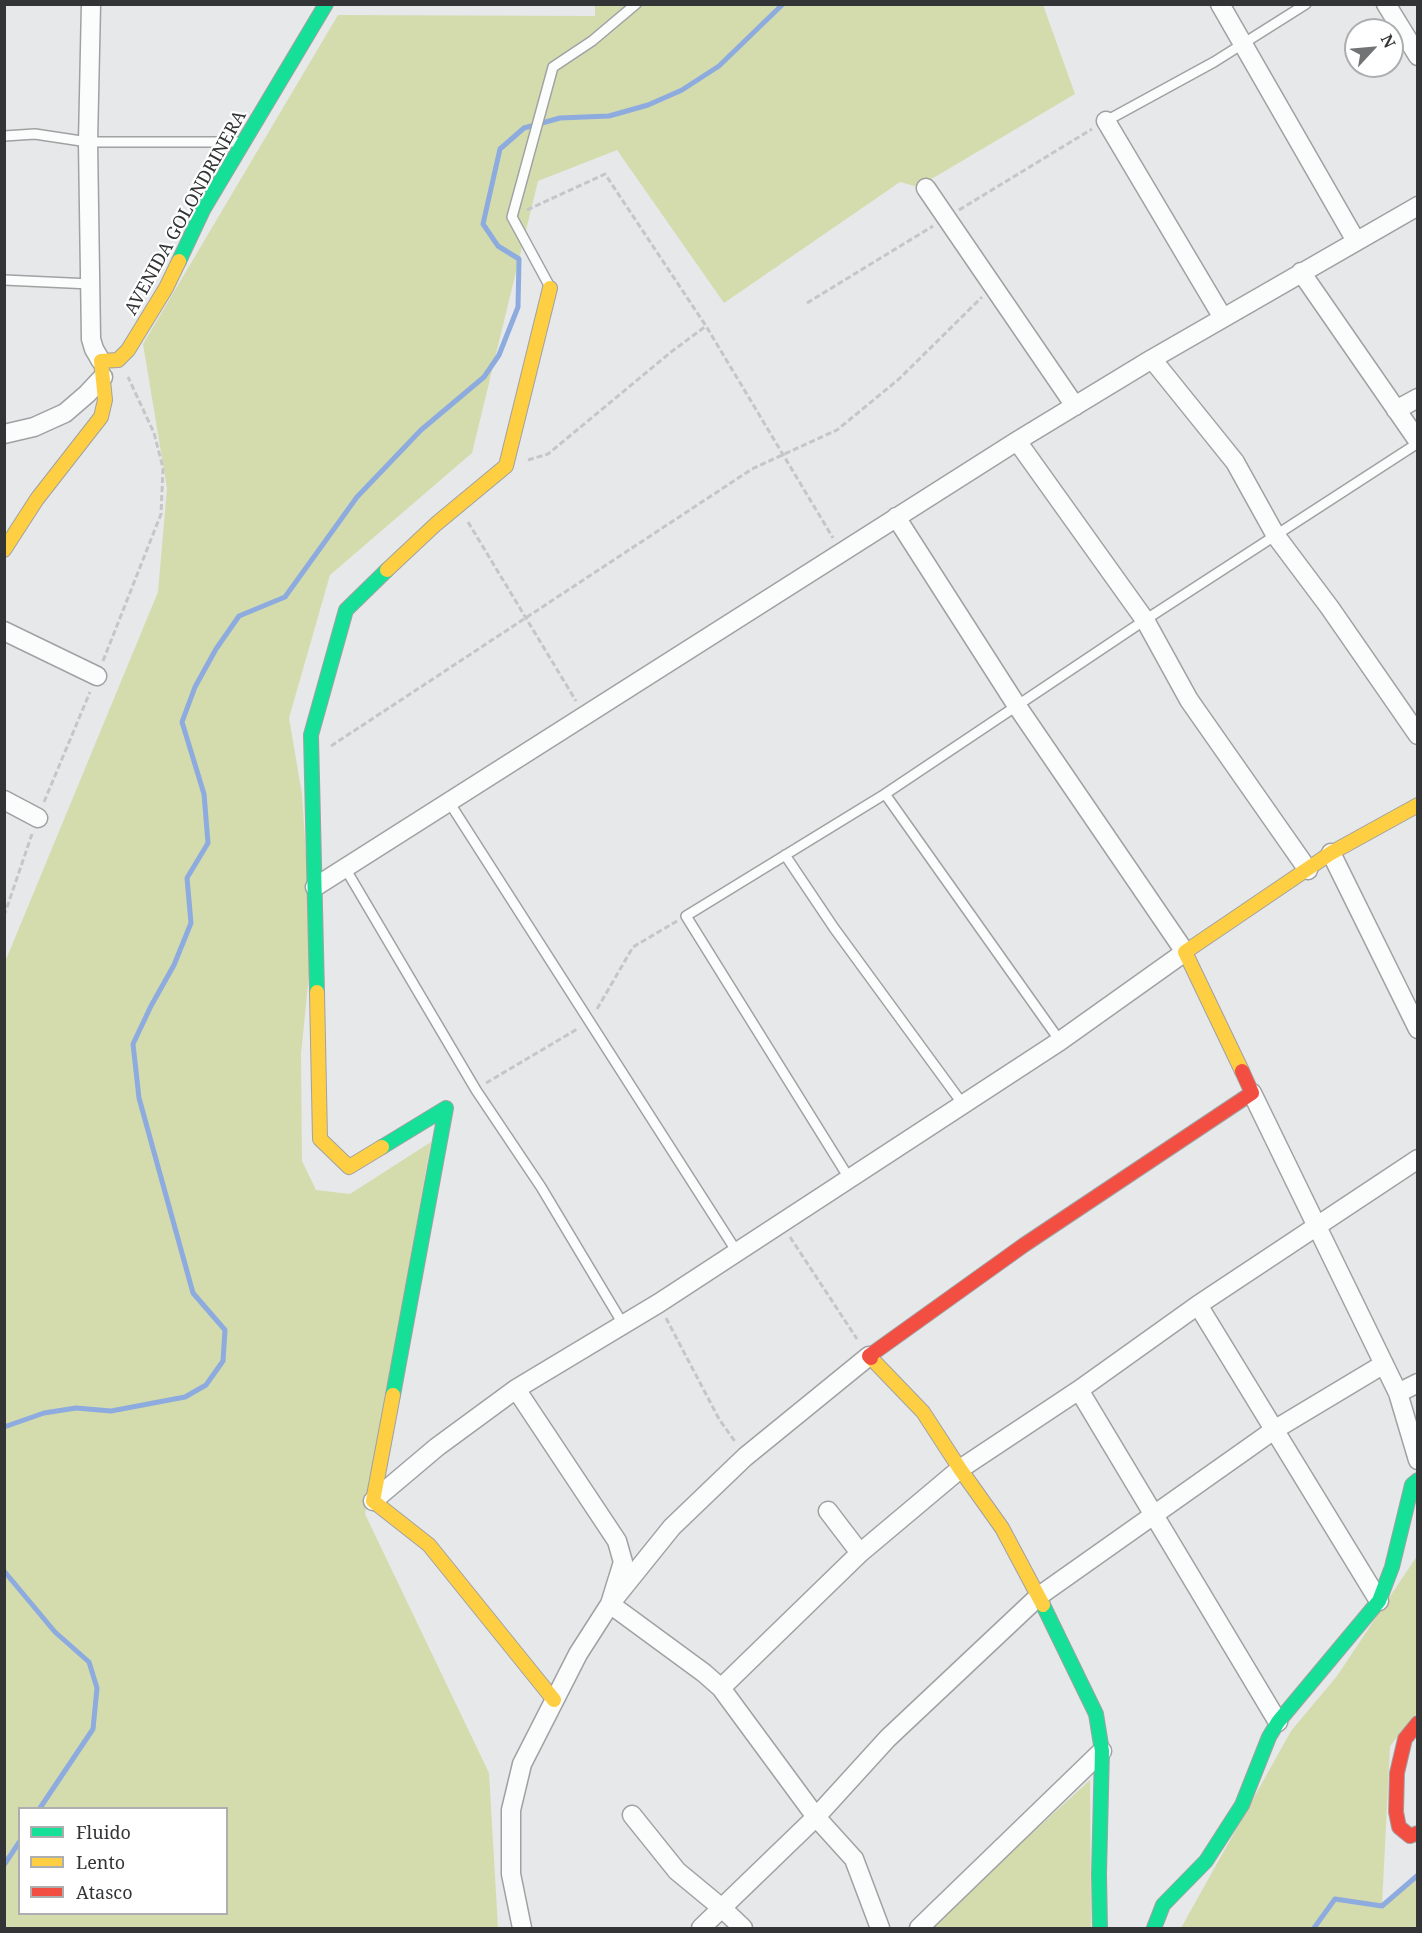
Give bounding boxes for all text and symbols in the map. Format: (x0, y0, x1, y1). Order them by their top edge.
north arrow (1344, 18, 1404, 78)
text: N (1376, 30, 1401, 51)
street label: AVENIDA GOLONDRINERA (121, 107, 251, 319)
legend (18, 1807, 228, 1915)
text: Fluido (76, 1820, 131, 1844)
text: Lento (76, 1850, 125, 1874)
text: Atasco (76, 1880, 133, 1904)

